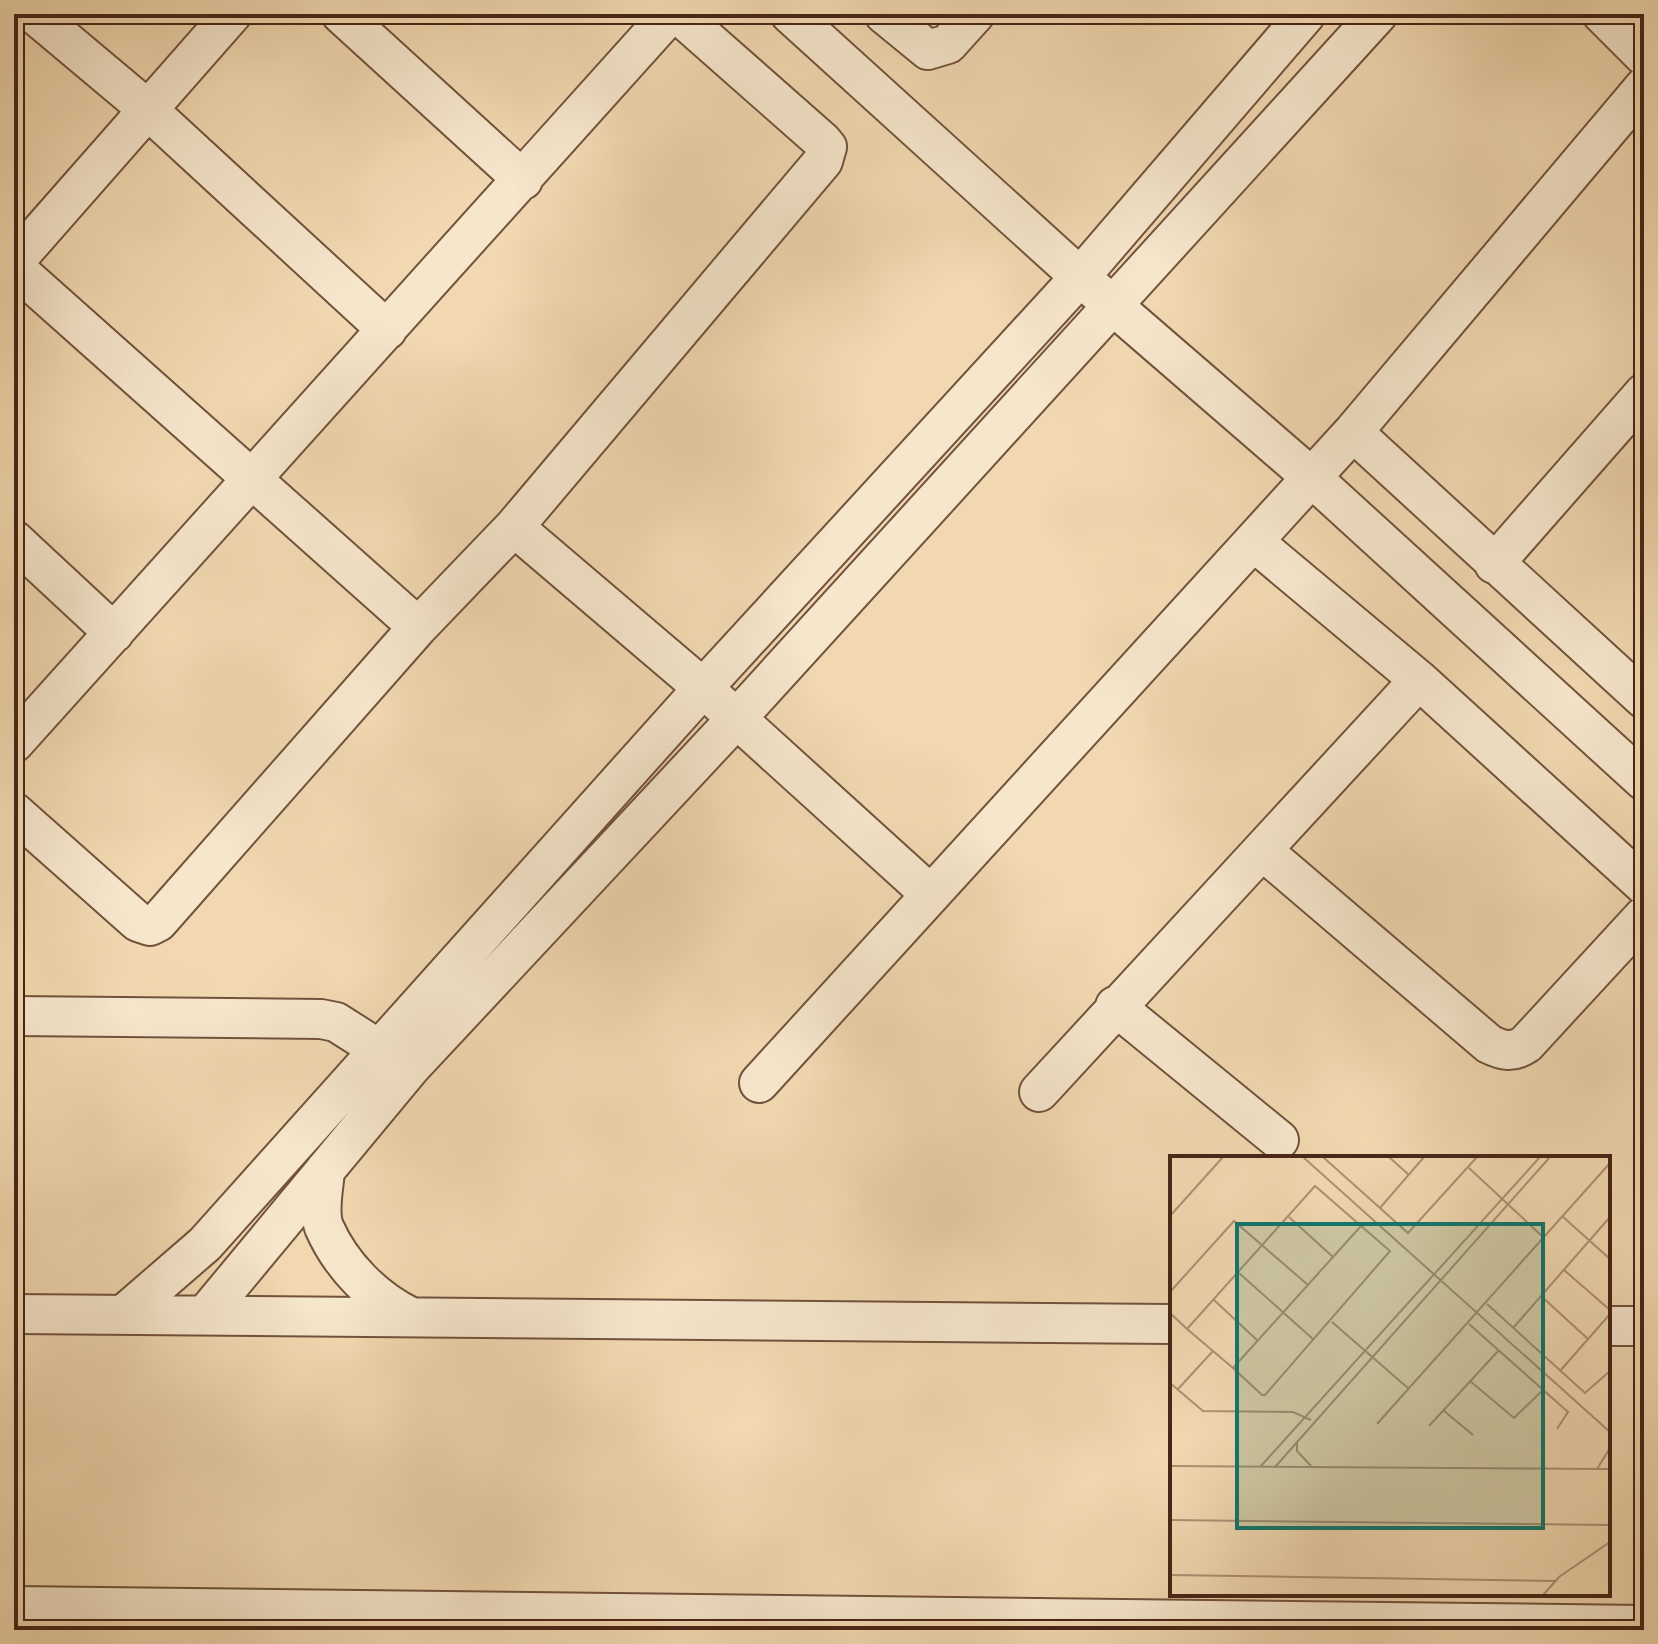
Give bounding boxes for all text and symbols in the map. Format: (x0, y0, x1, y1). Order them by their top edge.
inset map (1170, 1156, 1610, 1596)

